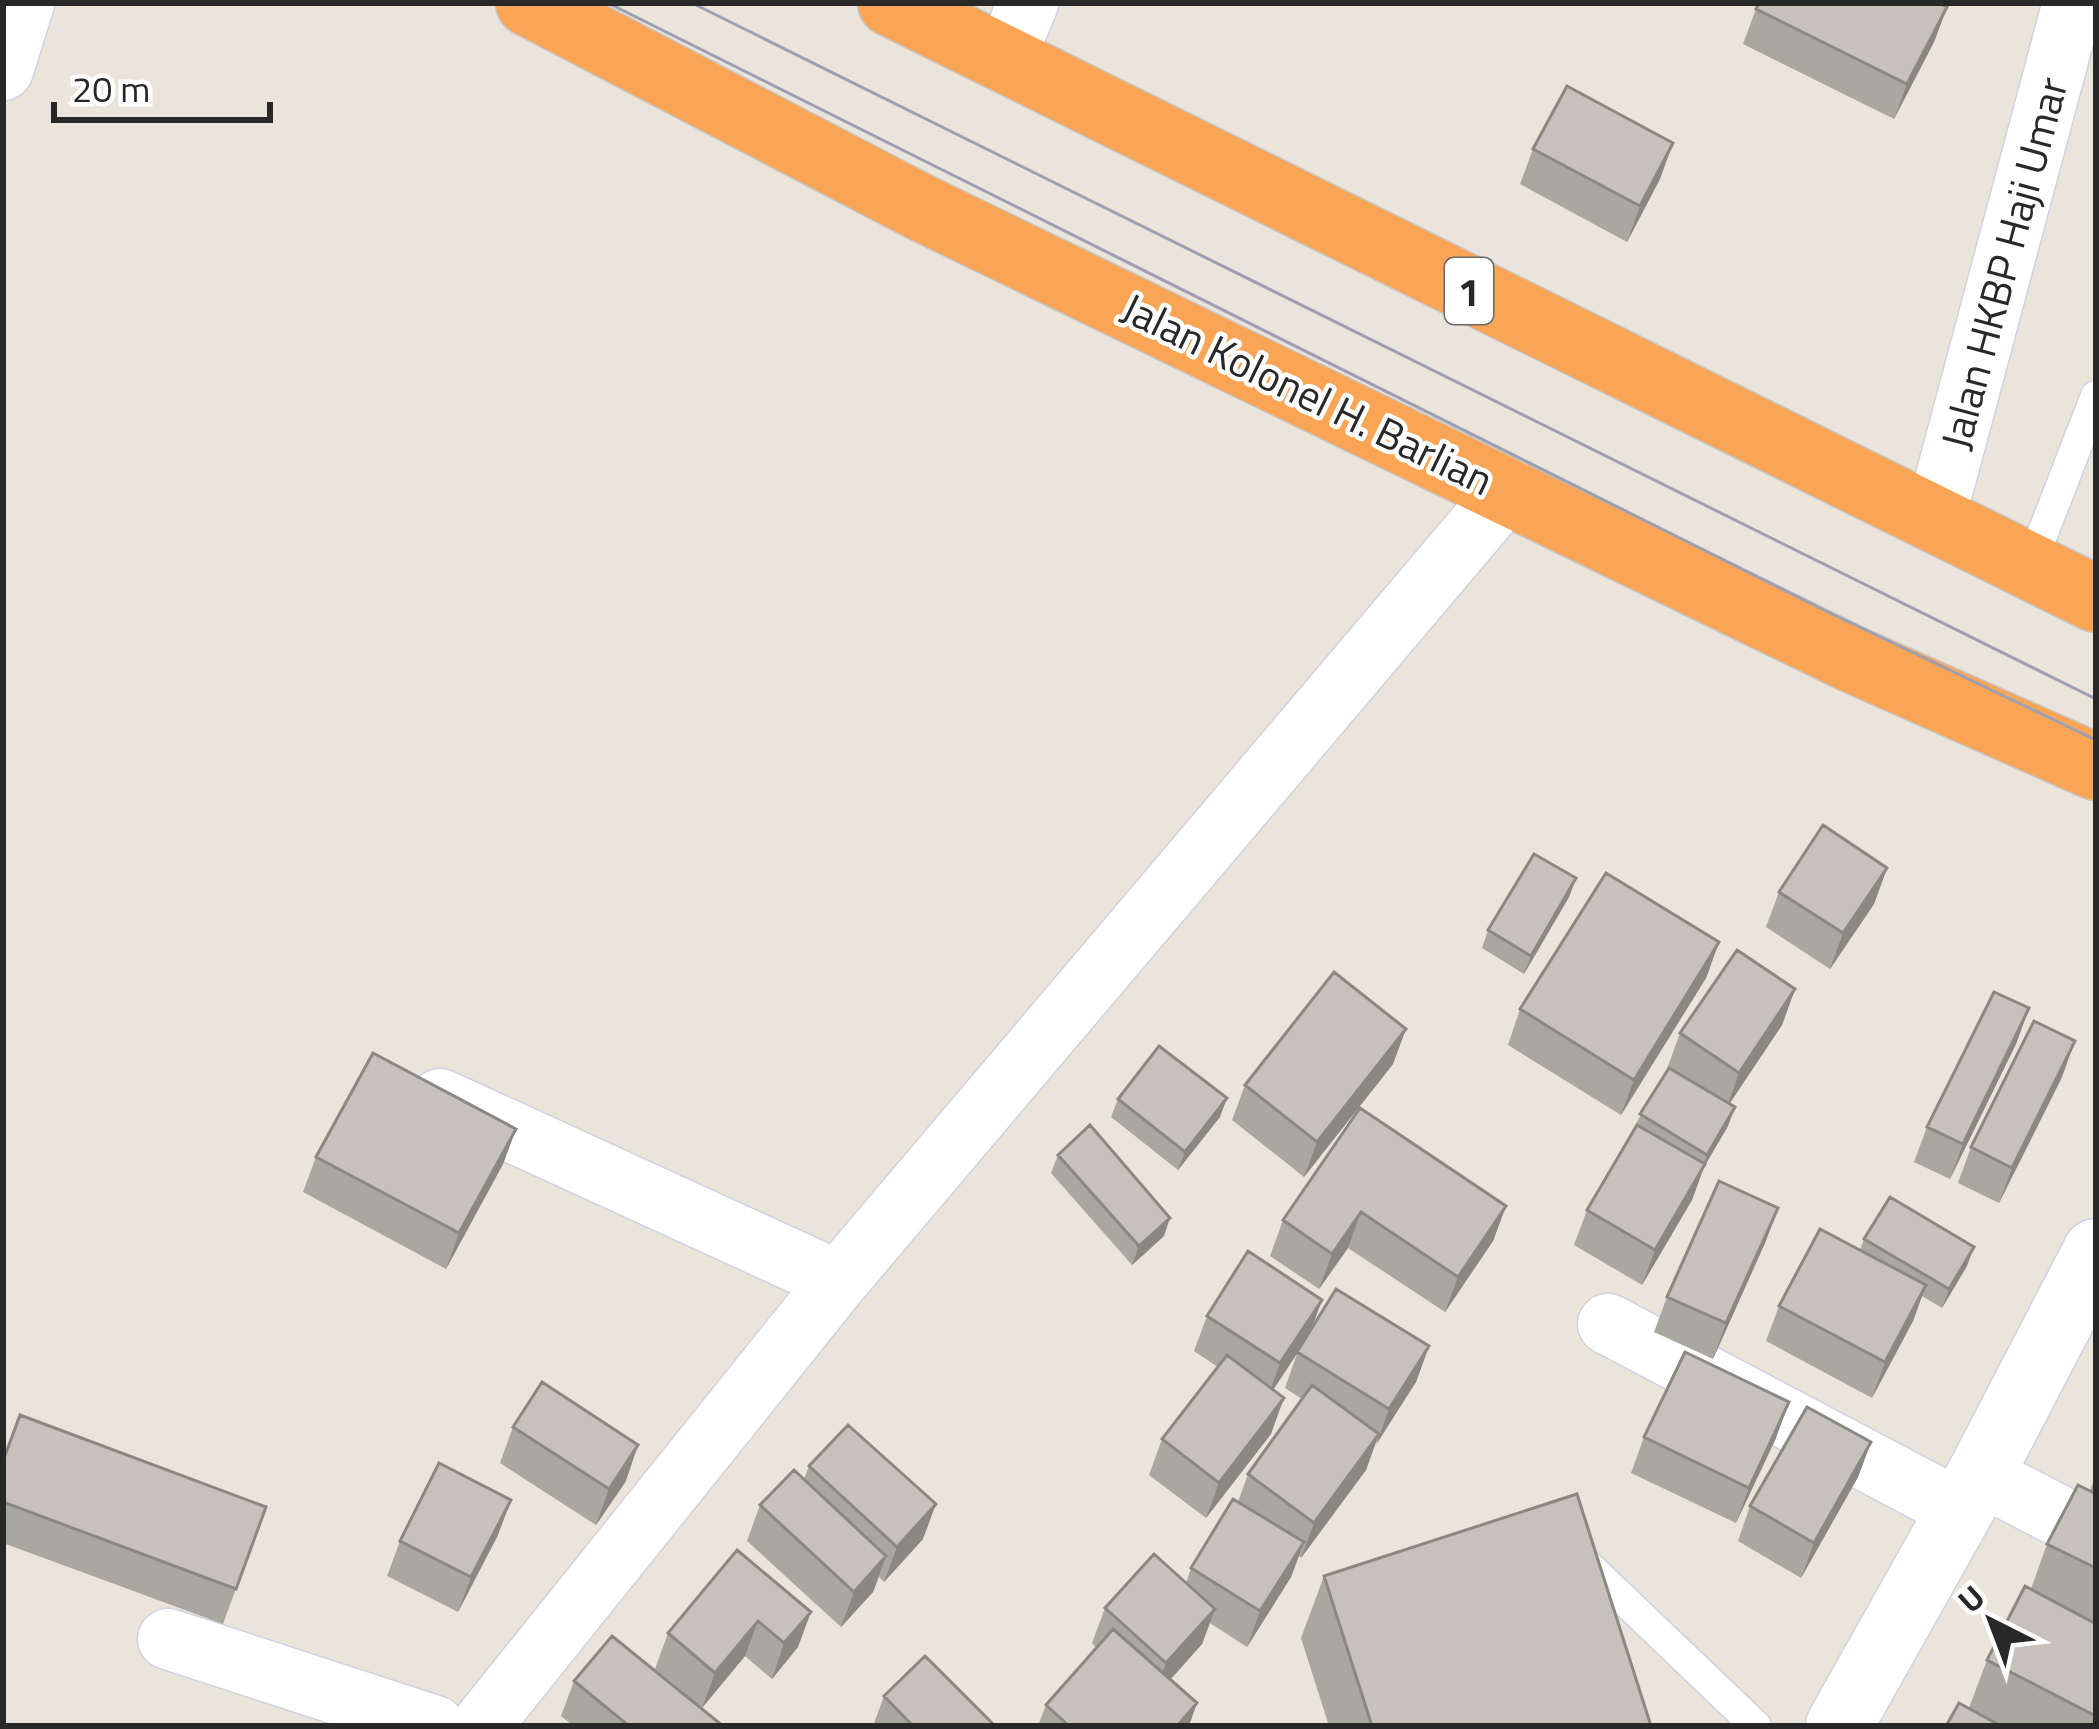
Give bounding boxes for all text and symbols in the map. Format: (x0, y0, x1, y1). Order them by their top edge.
scale bar (54, 48, 270, 122)
text: 20 m (72, 61, 150, 116)
street label: Jalan HKBP Haji Umar (1923, 70, 2083, 456)
road number: 1 (1445, 258, 1493, 324)
street label: Jalan Kolonel H. Barlian (1111, 275, 1505, 511)
north arrow (1931, 1561, 2051, 1681)
text: U (1946, 1573, 1996, 1625)

